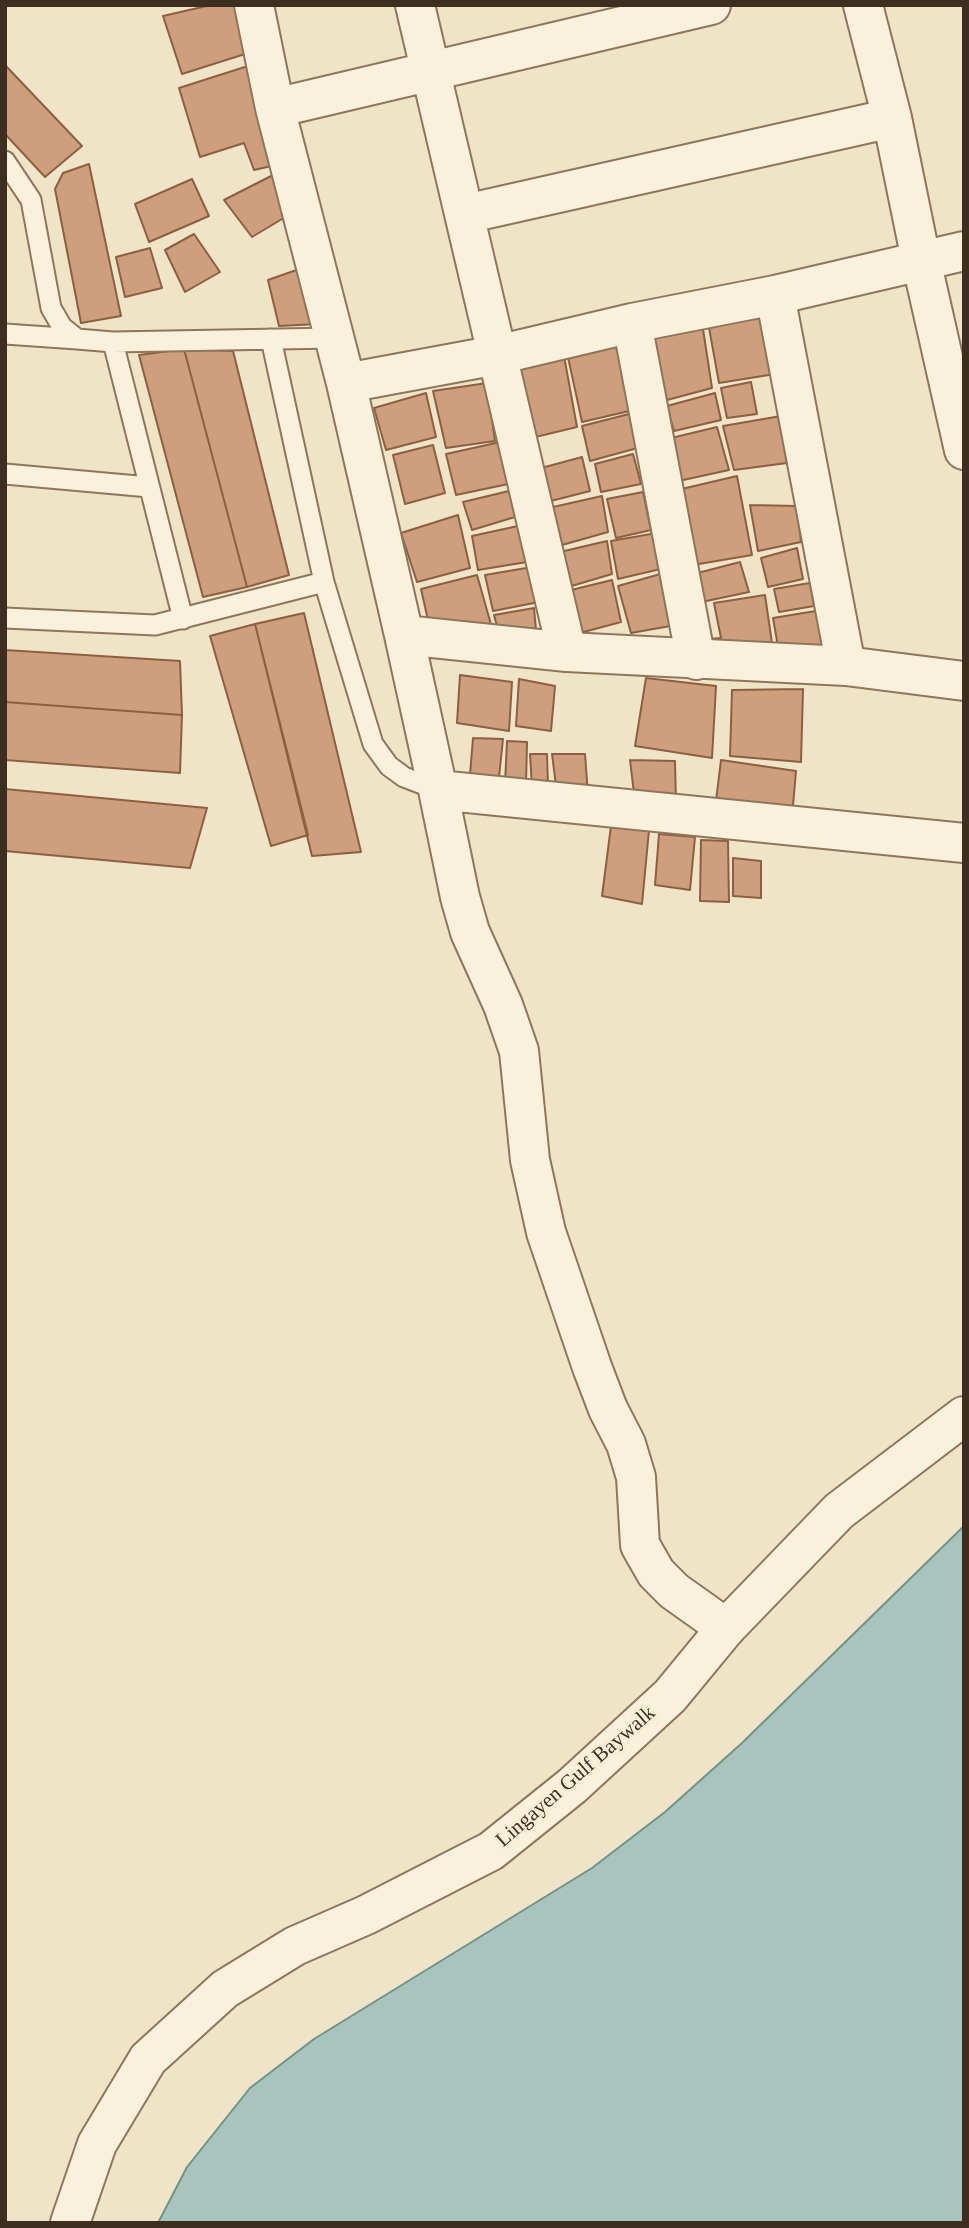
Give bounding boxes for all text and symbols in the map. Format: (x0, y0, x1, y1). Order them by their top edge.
street label: Lingayen Gulf Baywalk (491, 1701, 661, 1853)

